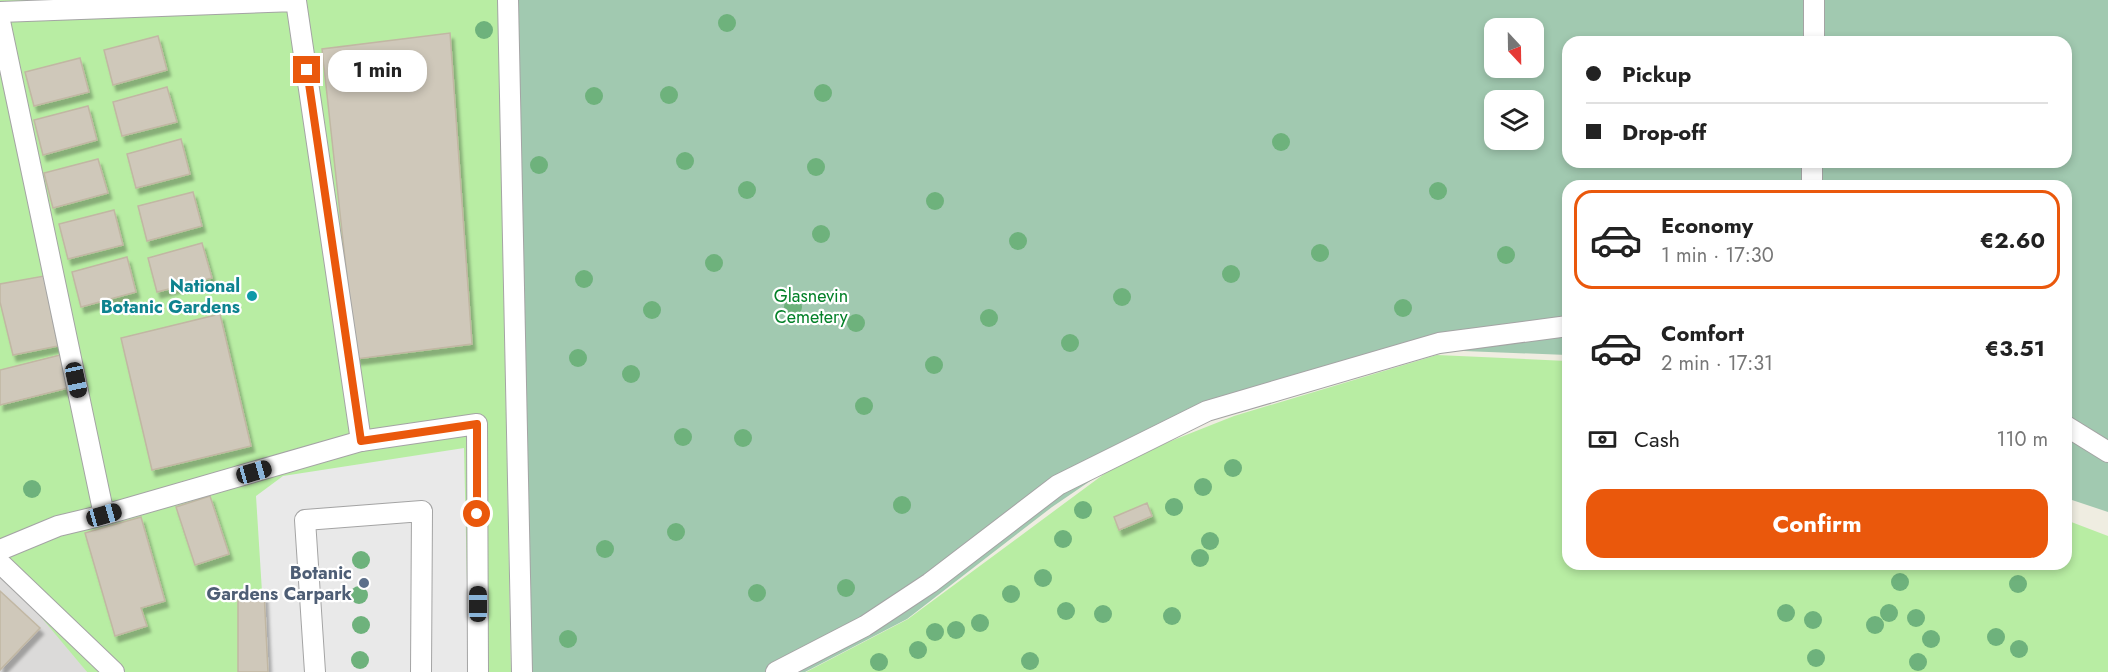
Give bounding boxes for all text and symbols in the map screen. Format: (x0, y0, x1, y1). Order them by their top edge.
north arrow (1484, 18, 1544, 78)
map controls (1484, 18, 1544, 150)
callout: 1 min (328, 49, 427, 91)
route end (293, 56, 320, 83)
text: 1 min (353, 56, 402, 85)
text: Pickup (1622, 58, 1691, 90)
button: layers (1484, 90, 1544, 150)
text: Drop-off (1622, 116, 1706, 148)
text: Economy (1661, 209, 1753, 241)
icon: car (1589, 213, 1643, 267)
text: €2.60 (1980, 224, 2045, 256)
text: 1 min · 17:30 (1661, 241, 1774, 270)
place label: National Botanic Gardens (101, 273, 240, 320)
park label: Glasnevin Cemetery (774, 283, 848, 330)
marker: National Botanic Gardens (245, 289, 259, 303)
text: Comfort (1661, 317, 1744, 349)
icon: car (1589, 321, 1643, 375)
text: €3.51 (1985, 332, 2045, 364)
text: 2 min · 17:31 (1661, 349, 1773, 378)
car (63, 361, 89, 399)
icon: cash (1586, 423, 1619, 456)
text: Cash (1634, 423, 1680, 455)
text: 110 m (1996, 425, 2048, 454)
car (234, 458, 274, 486)
button: Confirm (1586, 489, 2048, 558)
route start (463, 500, 490, 527)
car (84, 501, 124, 529)
place label: Botanic Gardens Carpark (207, 560, 353, 607)
marker: Botanic Gardens Carpark (357, 576, 371, 590)
car (469, 586, 487, 622)

